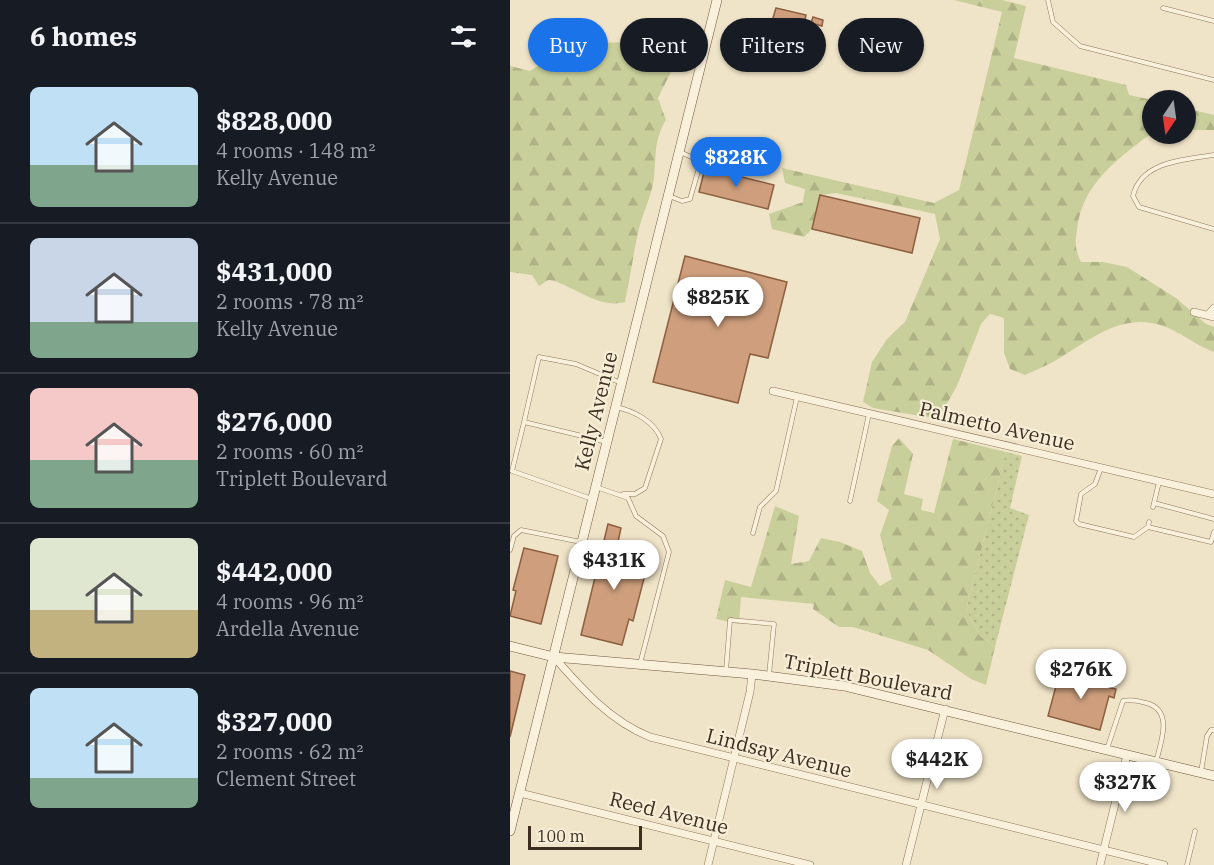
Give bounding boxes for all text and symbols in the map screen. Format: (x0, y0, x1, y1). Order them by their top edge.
chip: Buy (528, 18, 608, 72)
chip: Rent (620, 18, 708, 72)
chip: Filters (720, 18, 826, 72)
chip: New (838, 18, 924, 72)
text: 6 homes (30, 19, 137, 53)
icon: filters (447, 20, 480, 53)
north arrow (1142, 90, 1196, 144)
map controls (1142, 90, 1196, 144)
text: $828,000 (216, 103, 332, 137)
icon: home (78, 111, 150, 183)
text: 4 rooms · 148 m² (216, 137, 375, 164)
pin: $828K (694, 137, 778, 188)
text: $828K (704, 143, 768, 170)
text: Kelly Avenue (216, 164, 338, 191)
text: $431,000 (216, 254, 332, 288)
icon: home (78, 262, 150, 334)
pin: $825K (676, 277, 760, 328)
text: $825K (686, 283, 750, 310)
text: 2 rooms · 78 m² (216, 288, 363, 315)
text: Kelly Avenue (216, 315, 338, 342)
street label: Kelly Avenue (568, 348, 623, 473)
street label: Palmetto Avenue (917, 394, 1078, 457)
text: $276,000 (216, 404, 332, 438)
icon: home (78, 412, 150, 484)
text: 2 rooms · 60 m² (216, 438, 363, 465)
text: Triplett Boulevard (216, 465, 388, 492)
pin: $431K (572, 540, 656, 591)
text: $431K (582, 546, 646, 573)
text: $442,000 (216, 554, 332, 588)
icon: home (78, 562, 150, 634)
text: 4 rooms · 96 m² (216, 588, 363, 615)
text: Ardella Avenue (216, 615, 359, 642)
street label: Triplett Boulevard (781, 647, 955, 706)
pin: $276K (1039, 649, 1123, 700)
text: $276K (1049, 655, 1113, 682)
text: $327,000 (216, 704, 332, 738)
icon: home (78, 712, 150, 784)
street label: Lindsay Avenue (703, 721, 855, 784)
text: 2 rooms · 62 m² (216, 738, 363, 765)
pin: $442K (895, 739, 979, 790)
text: $442K (905, 745, 969, 772)
pin: $327K (1083, 762, 1167, 813)
text: Clement Street (216, 765, 356, 792)
text: $327K (1093, 768, 1157, 795)
street label: Reed Avenue (607, 785, 732, 840)
scale bar (528, 823, 642, 850)
text: 100 m (537, 826, 585, 846)

